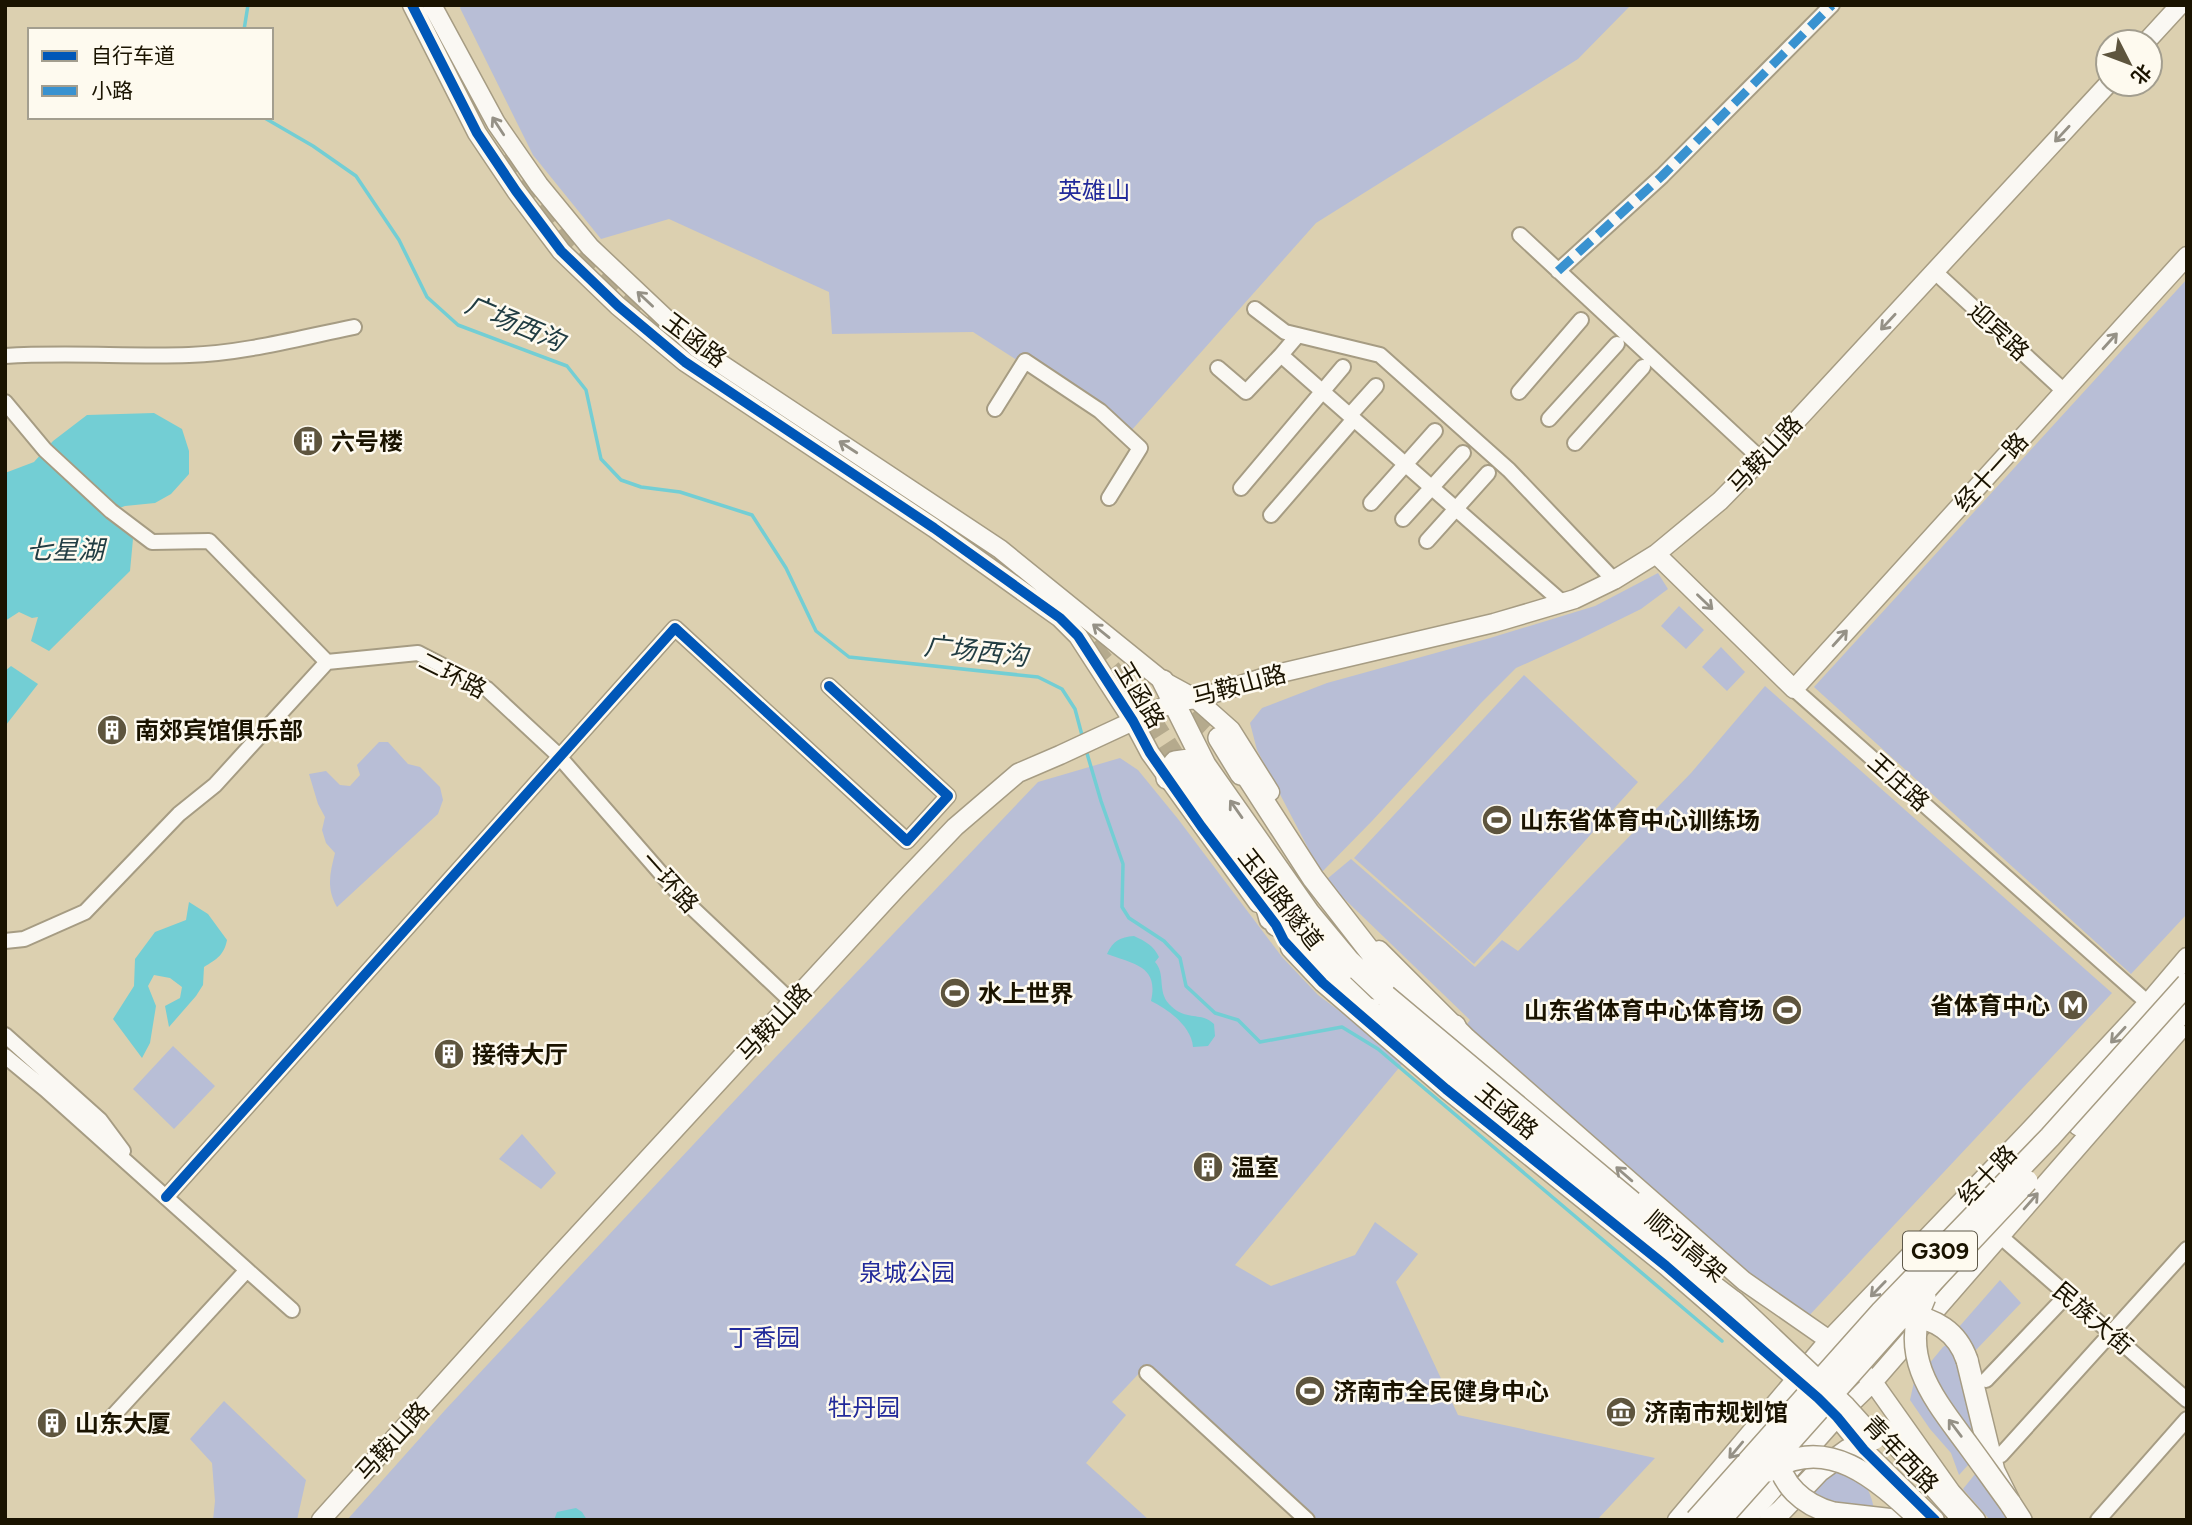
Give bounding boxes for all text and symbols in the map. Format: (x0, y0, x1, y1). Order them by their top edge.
legend (28, 28, 273, 119)
north arrow (2094, 28, 2164, 98)
text: 自行车道 (91, 43, 175, 68)
text: 北 (2126, 59, 2156, 89)
text: 小路 (91, 78, 133, 103)
one-way arrow (491, 116, 505, 136)
one-way arrow (2053, 125, 2070, 142)
park label: 英雄山 (1058, 176, 1130, 205)
water label: 广场西沟 (461, 288, 572, 359)
one-way arrow (637, 290, 654, 307)
street label: 迎宾路 (1963, 296, 2035, 366)
street label: 玉函路 (658, 307, 732, 373)
one-way arrow (1879, 313, 1896, 330)
one-way arrow (2101, 333, 2118, 350)
street label: 马鞍山路 (1722, 409, 1808, 499)
building icon: 六号楼 (291, 424, 325, 458)
place label: 六号楼 (331, 427, 403, 456)
street label: 经十一路 (1948, 427, 2034, 517)
one-way arrow (839, 439, 858, 454)
water label: 七星湖 (26, 534, 108, 566)
one-way arrow (1697, 594, 1714, 611)
one-way arrow (1093, 623, 1111, 639)
one-way arrow (1832, 629, 1848, 647)
water label: 广场西沟 (923, 630, 1032, 673)
street label: 二环路 (414, 646, 492, 704)
street label: 玉函路 (1109, 657, 1171, 733)
street label: 马鞍山路 (1189, 659, 1289, 711)
building icon: 南郊宾馆俱乐部 (95, 713, 129, 747)
place label: 南郊宾馆俱乐部 (135, 716, 303, 745)
street label: 王庄路 (1863, 747, 1935, 817)
one-way arrow (1229, 800, 1243, 819)
sports icon: 山东省体育中心训练场 (1480, 803, 1514, 837)
place label: 山东省体育中心训练场 (1520, 806, 1760, 835)
street label: 玉函路隧道 (1233, 843, 1329, 955)
street label: 一环路 (635, 846, 705, 918)
sports icon: 水上世界 (938, 976, 972, 1010)
street label: 马鞍山路 (731, 977, 817, 1067)
place label: 水上世界 (978, 979, 1074, 1008)
metro station icon: 省体育中心 (2056, 988, 2090, 1022)
place label: 省体育中心 (1930, 991, 2050, 1020)
sports icon: 山东省体育中心体育场 (1770, 993, 1804, 1027)
place label: 山东省体育中心体育场 (1524, 996, 1764, 1025)
one-way arrow (2110, 1026, 2127, 1043)
building icon: 接待大厅 (432, 1037, 466, 1071)
place label: 接待大厅 (472, 1040, 568, 1069)
street label: 玉函路 (1470, 1077, 1544, 1145)
street label: 经十路 (1952, 1139, 2022, 1211)
building icon: 温室 (1191, 1150, 1225, 1184)
place label: 温室 (1231, 1153, 1279, 1182)
one-way arrow (1615, 1166, 1633, 1182)
one-way arrow (2023, 1192, 2039, 1210)
street label: 顺河高架 (1640, 1204, 1732, 1288)
road number: G309 (1903, 1232, 1977, 1270)
park label: 泉城公园 (859, 1258, 955, 1287)
street label: 民族大街 (2047, 1276, 2139, 1360)
one-way arrow (1869, 1280, 1886, 1297)
park label: 丁香园 (728, 1323, 800, 1352)
sports icon: 济南市全民健身中心 (1293, 1374, 1327, 1408)
place label: 济南市全民健身中心 (1333, 1377, 1549, 1406)
park label: 牡丹园 (828, 1393, 900, 1422)
museum icon: 济南市规划馆 (1604, 1395, 1638, 1429)
street label: 马鞍山路 (349, 1396, 435, 1486)
place label: 济南市规划馆 (1644, 1398, 1788, 1427)
building icon: 山东大厦 (35, 1406, 69, 1440)
place label: 山东大厦 (75, 1409, 171, 1438)
street label: 青年西路 (1857, 1409, 1945, 1499)
one-way arrow (1948, 1419, 1963, 1438)
one-way arrow (1728, 1440, 1744, 1458)

